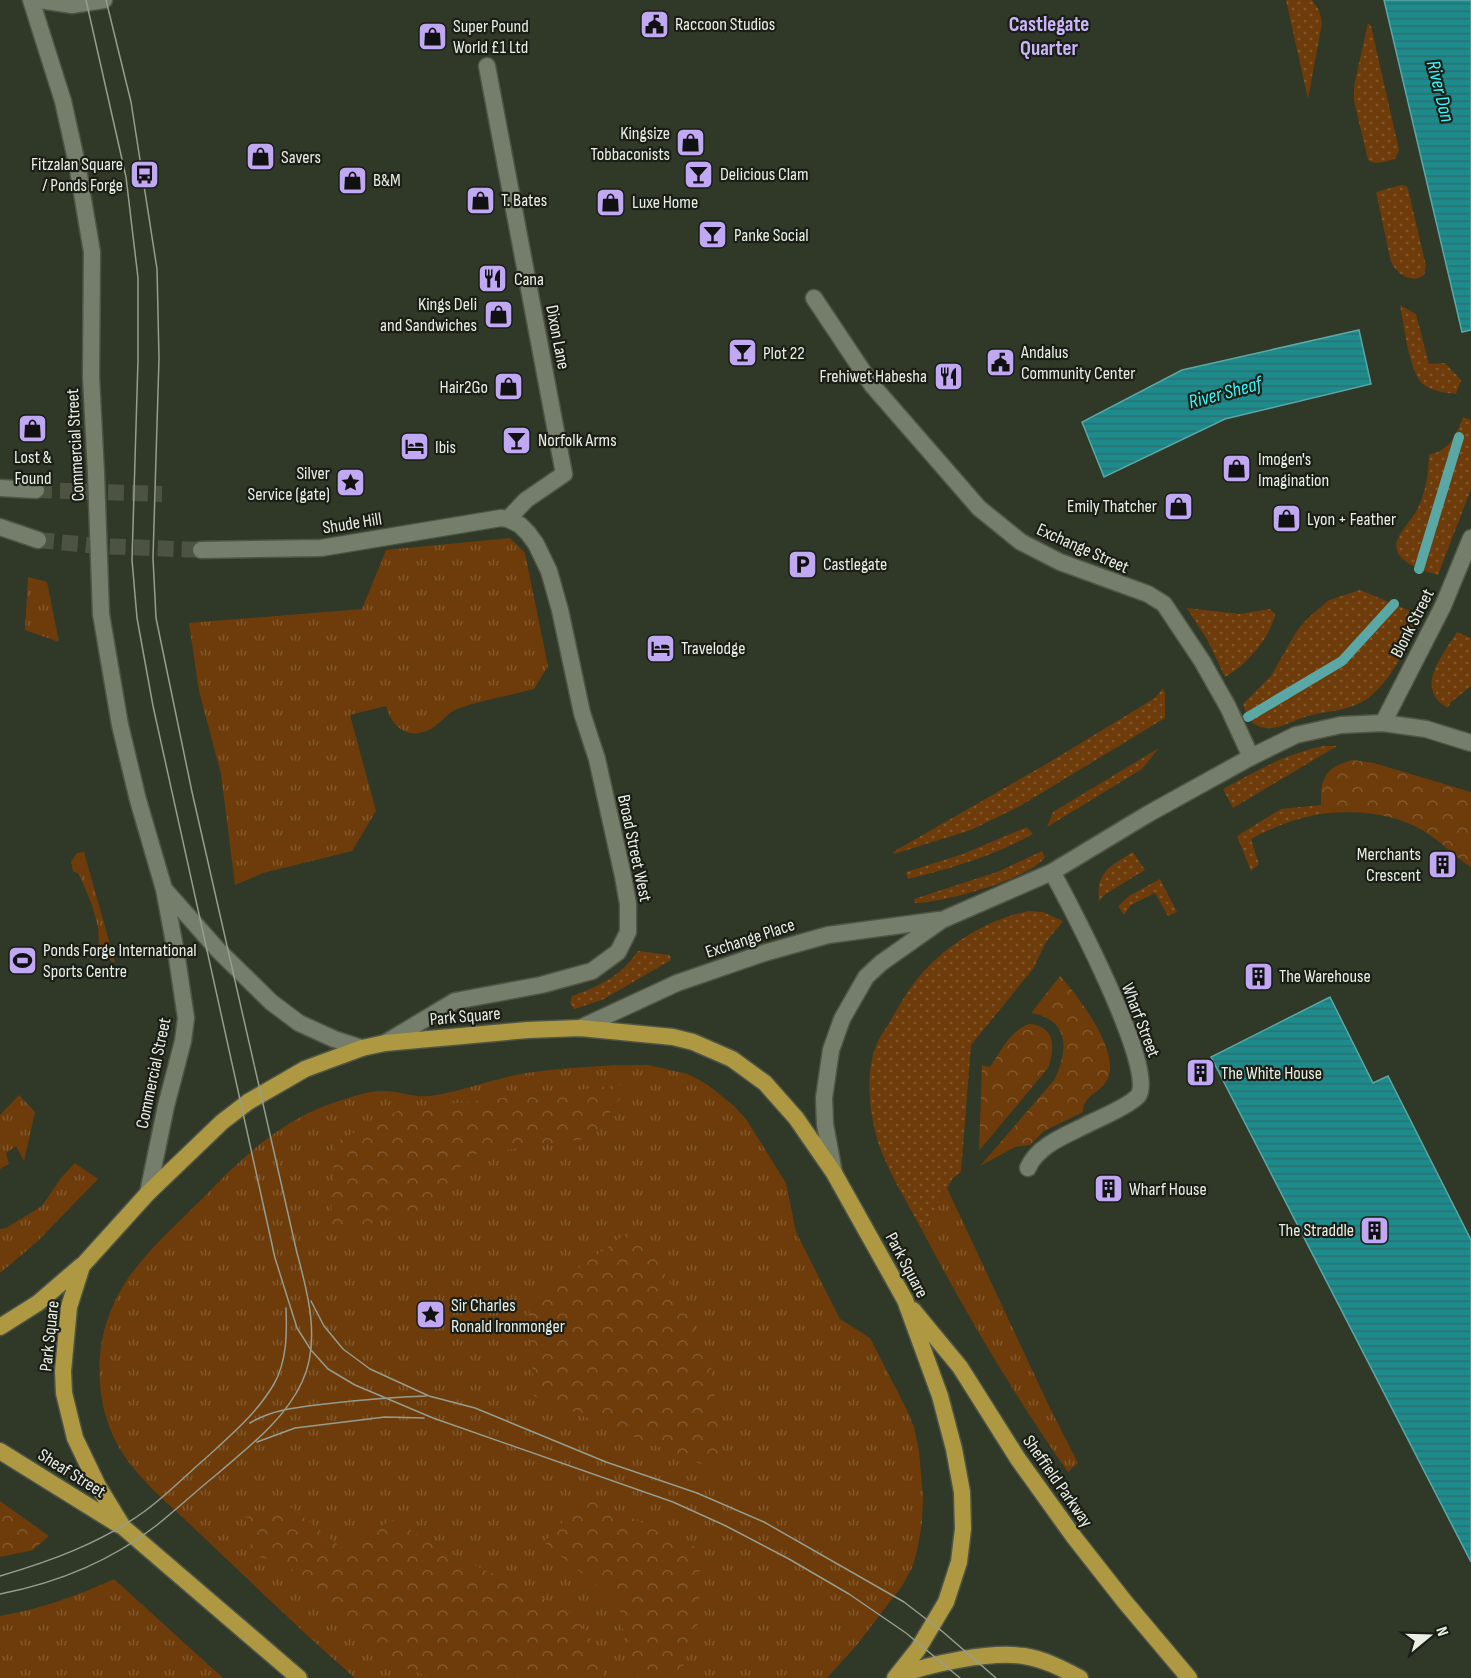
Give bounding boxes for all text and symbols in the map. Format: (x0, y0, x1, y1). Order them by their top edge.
public building icon: Raccoon Studios (638, 8, 670, 40)
district label: Castlegate Quarter (1009, 12, 1089, 61)
place label: Raccoon Studios (675, 14, 775, 35)
place label: Super Pound World £1 Ltd (453, 16, 529, 58)
shop icon: Super Pound World £1 Ltd (416, 20, 448, 52)
water label: River Don (1421, 58, 1459, 125)
place label: Kingsize Tobbaconists (591, 123, 670, 165)
shop icon: Kingsize Tobbaconists (675, 127, 707, 159)
shop icon: Savers (244, 141, 276, 173)
place label: Savers (281, 147, 321, 168)
place label: Fitzalan Square / Ponds Forge (31, 154, 123, 196)
bus stop icon: Fitzalan Square / Ponds Forge (128, 158, 160, 190)
bar icon: Delicious Clam (683, 158, 715, 190)
shop icon: B&M (336, 164, 368, 196)
place label: Delicious Clam (720, 164, 809, 185)
place label: B&M (373, 170, 401, 191)
shop icon: T. Bates (464, 184, 496, 216)
shop icon: Luxe Home (595, 186, 627, 218)
place label: T. Bates (501, 190, 547, 211)
place label: Luxe Home (632, 192, 698, 213)
bar icon: Panke Social (697, 219, 729, 251)
place label: Panke Social (734, 225, 809, 246)
restaurant icon: Cana (477, 263, 509, 295)
place label: Cana (514, 269, 544, 290)
place label: Kings Deli and Sandwiches (380, 294, 477, 336)
shop icon: Kings Deli and Sandwiches (482, 298, 514, 330)
street label: Dixon Lane (541, 303, 574, 371)
bar icon: Plot 22 (726, 337, 758, 369)
place label: Andalus Community Center (1020, 342, 1135, 384)
place label: Plot 22 (763, 343, 805, 364)
public building icon: Andalus Community Center (984, 346, 1016, 378)
restaurant icon: Frehiwet Habesha (932, 360, 964, 392)
place label: Frehiwet Habesha (820, 366, 927, 387)
shop icon: Hair2Go (493, 371, 525, 403)
water label: River Sheaf (1186, 371, 1267, 414)
place label: Hair2Go (440, 377, 488, 398)
street label: Commercial Street (62, 388, 89, 502)
shop icon: Lost & Found (17, 412, 49, 444)
bar icon: Norfolk Arms (501, 424, 533, 456)
place label: Norfolk Arms (538, 430, 617, 451)
hotel icon: Ibis (398, 431, 430, 463)
place label: Ibis (435, 437, 456, 458)
place label: Lost & Found (14, 447, 52, 489)
place label: Imogen's Imagination (1258, 449, 1329, 491)
shop icon: Imogen's Imagination (1221, 453, 1253, 485)
place label: Silver Service (gate) (247, 463, 330, 505)
place icon: Silver Service (gate) (335, 467, 367, 499)
shop icon: Emily Thatcher (1162, 490, 1194, 522)
place label: Emily Thatcher (1067, 496, 1157, 517)
shop icon: Lyon + Feather (1270, 503, 1302, 535)
street label: Shude Hill (321, 508, 383, 539)
place label: Lyon + Feather (1307, 509, 1396, 530)
street label: Exchange Street (1033, 519, 1133, 578)
parking icon: Castlegate (786, 548, 818, 580)
place label: Castlegate (823, 554, 887, 575)
street label: Blonk Street (1386, 585, 1439, 661)
hotel icon: Travelodge (644, 632, 676, 664)
place label: Travelodge (681, 638, 745, 659)
street label: Broad Street West (613, 793, 656, 904)
place label: Merchants Crescent (1357, 844, 1422, 886)
building icon: Merchants Crescent (1426, 848, 1458, 880)
street label: Exchange Place (703, 914, 798, 963)
place label: Ponds Forge International Sports Centre (43, 940, 197, 982)
sports icon: Ponds Forge International Sports Centre (6, 944, 38, 976)
building icon: The Warehouse (1242, 960, 1274, 992)
place label: The Warehouse (1279, 966, 1371, 987)
street label: Wharf Street (1117, 980, 1164, 1061)
street label: Park Square (429, 1003, 501, 1030)
street label: Commercial Street (131, 1015, 176, 1131)
building icon: The White House (1184, 1057, 1216, 1089)
place label: The White House (1221, 1063, 1322, 1084)
building icon: Wharf House (1092, 1173, 1124, 1205)
place label: Wharf House (1129, 1179, 1207, 1200)
building icon: The Straddle (1359, 1214, 1391, 1246)
place label: The Straddle (1278, 1220, 1354, 1241)
street label: Park Square (881, 1229, 932, 1301)
place label: Sir Charles Ronald Ironmonger (451, 1295, 565, 1337)
place icon: Sir Charles Ronald Ironmonger (414, 1299, 446, 1331)
street label: Park Square (35, 1300, 64, 1372)
street label: Sheffield Parkway (1018, 1431, 1097, 1531)
street label: Sheaf Street (34, 1444, 110, 1503)
north arrow (1399, 1606, 1459, 1666)
text: N (1431, 1624, 1452, 1639)

